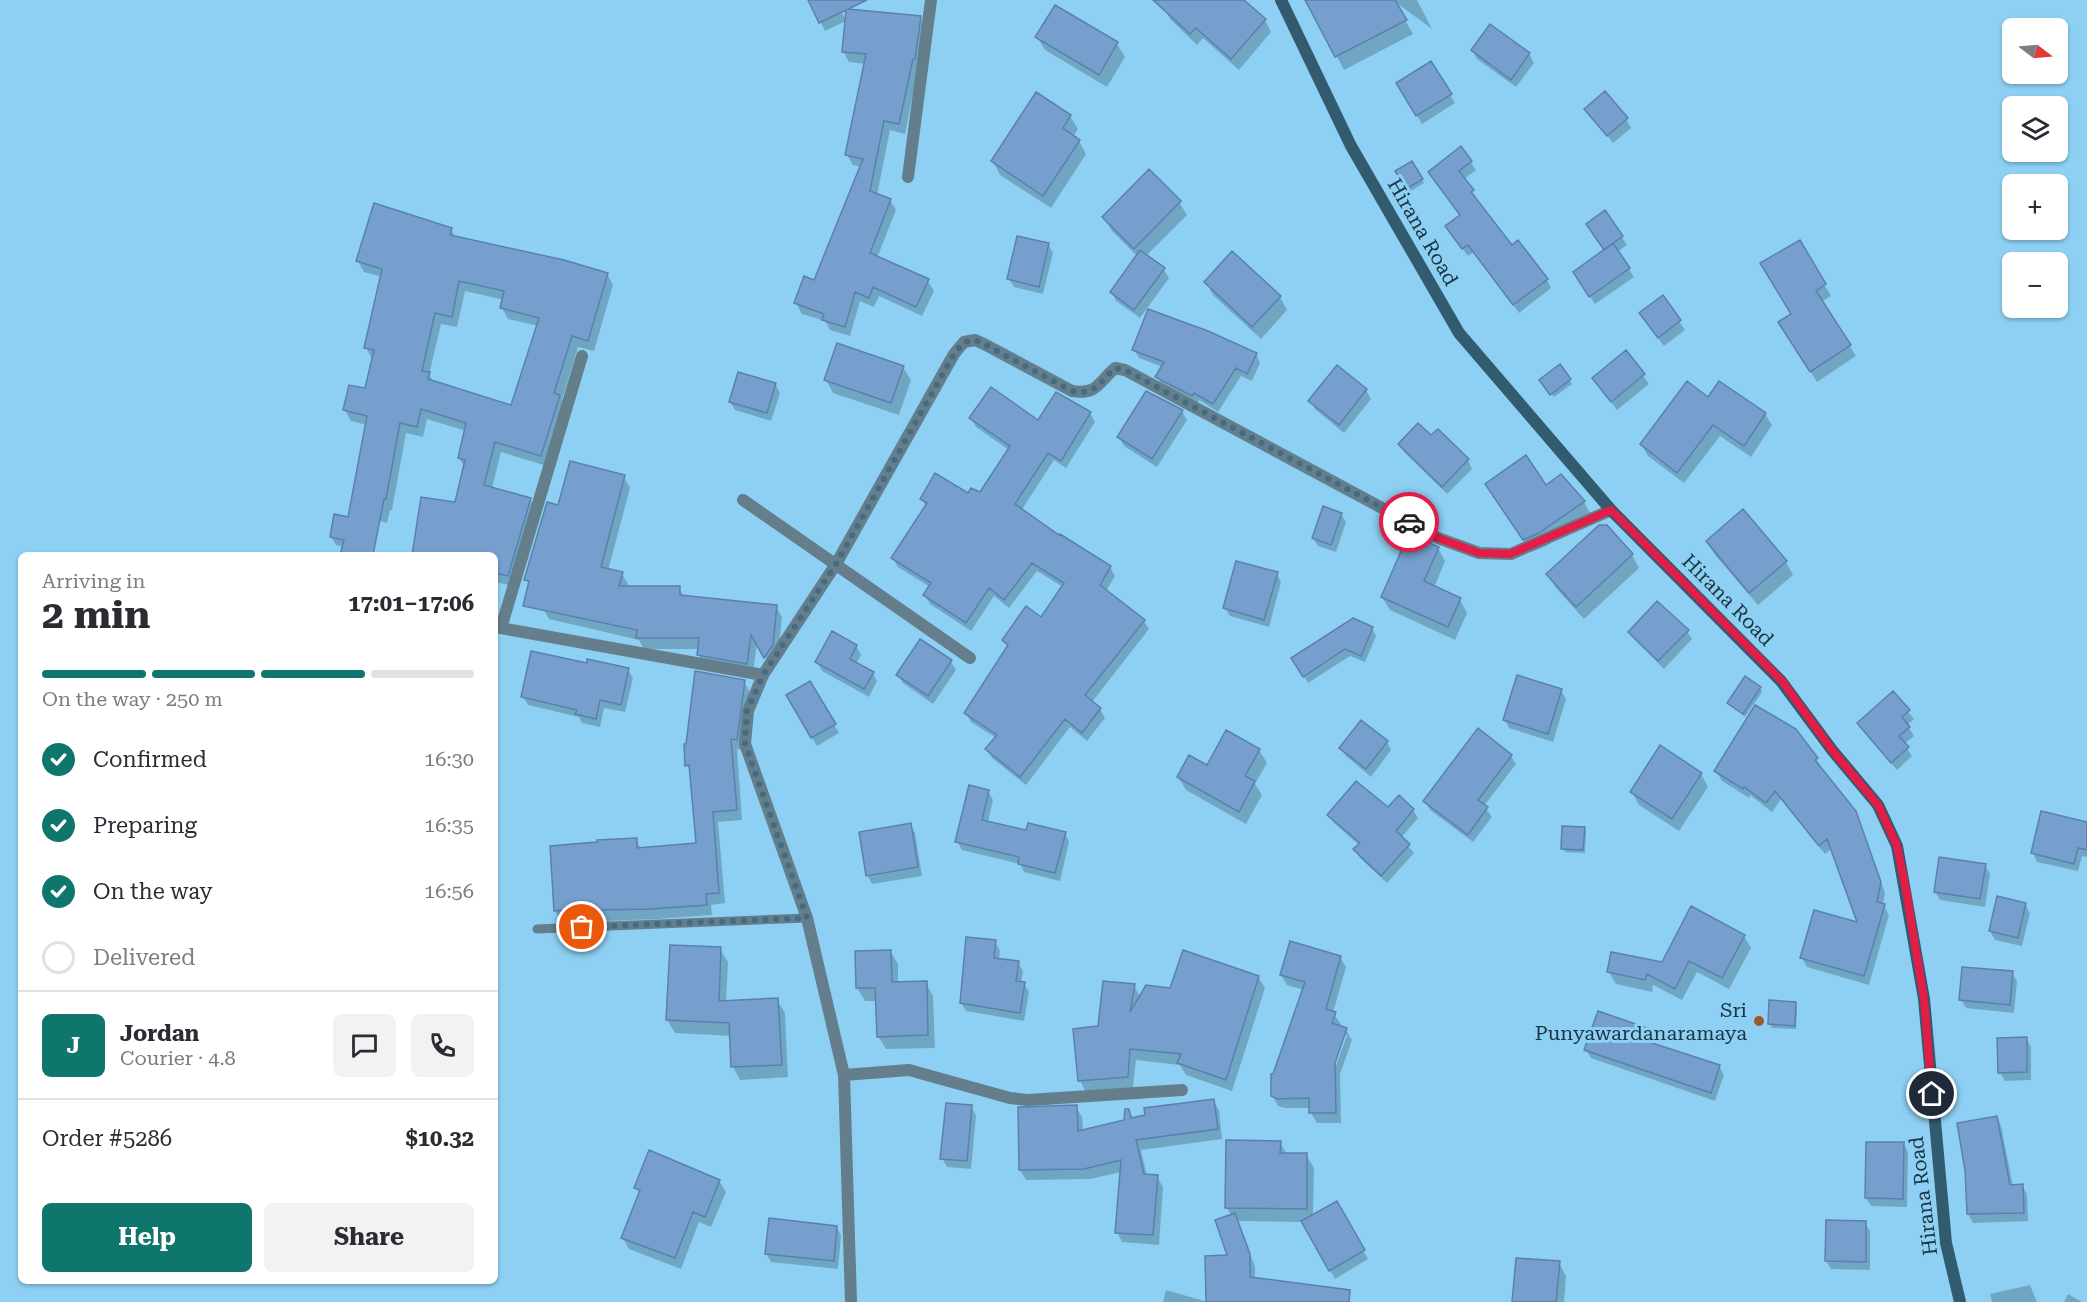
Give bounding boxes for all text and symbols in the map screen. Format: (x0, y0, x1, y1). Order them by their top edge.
north arrow (2002, 18, 2068, 84)
map controls (2002, 18, 2068, 318)
button: layers (2002, 96, 2068, 162)
street label: Hirana Road (1383, 174, 1463, 290)
button: + (2002, 174, 2068, 240)
button: − (2002, 252, 2068, 318)
courier (1379, 492, 1439, 552)
icon: car (1393, 506, 1426, 539)
street label: Hirana Road (1677, 549, 1779, 651)
text: Arriving in (42, 569, 145, 593)
text: 17:01–17:06 (348, 591, 474, 616)
text: 2 min (42, 592, 150, 638)
text: On the way · 250 m (42, 687, 223, 711)
icon: check (42, 743, 75, 776)
text: Confirmed (93, 747, 207, 772)
text: 16:30 (424, 747, 474, 771)
icon: check (42, 809, 75, 842)
text: Preparing (93, 813, 197, 838)
text: 16:35 (424, 813, 474, 837)
icon: check (42, 875, 75, 908)
text: On the way (93, 879, 213, 904)
text: 16:56 (424, 879, 474, 903)
pin (556, 901, 607, 952)
icon: bag (565, 910, 598, 943)
text: Delivered (93, 945, 195, 970)
place label: Sri Punyawardanaramaya (1535, 998, 1747, 1045)
button: chat (333, 1014, 396, 1077)
button: phone (411, 1014, 474, 1077)
marker: Sri Punyawardanaramaya (1752, 1014, 1766, 1028)
text: Jordan (120, 1021, 199, 1046)
text: J (67, 1033, 80, 1058)
text: Courier · 4.8 (120, 1046, 236, 1070)
pin (1906, 1068, 1957, 1119)
icon: home (1915, 1077, 1948, 1110)
text: Order #5286 (42, 1126, 172, 1151)
text: $10.32 (405, 1126, 474, 1151)
street label: Hirana Road (1904, 1135, 1942, 1257)
button: Help (42, 1203, 252, 1272)
button: Share (264, 1203, 474, 1272)

